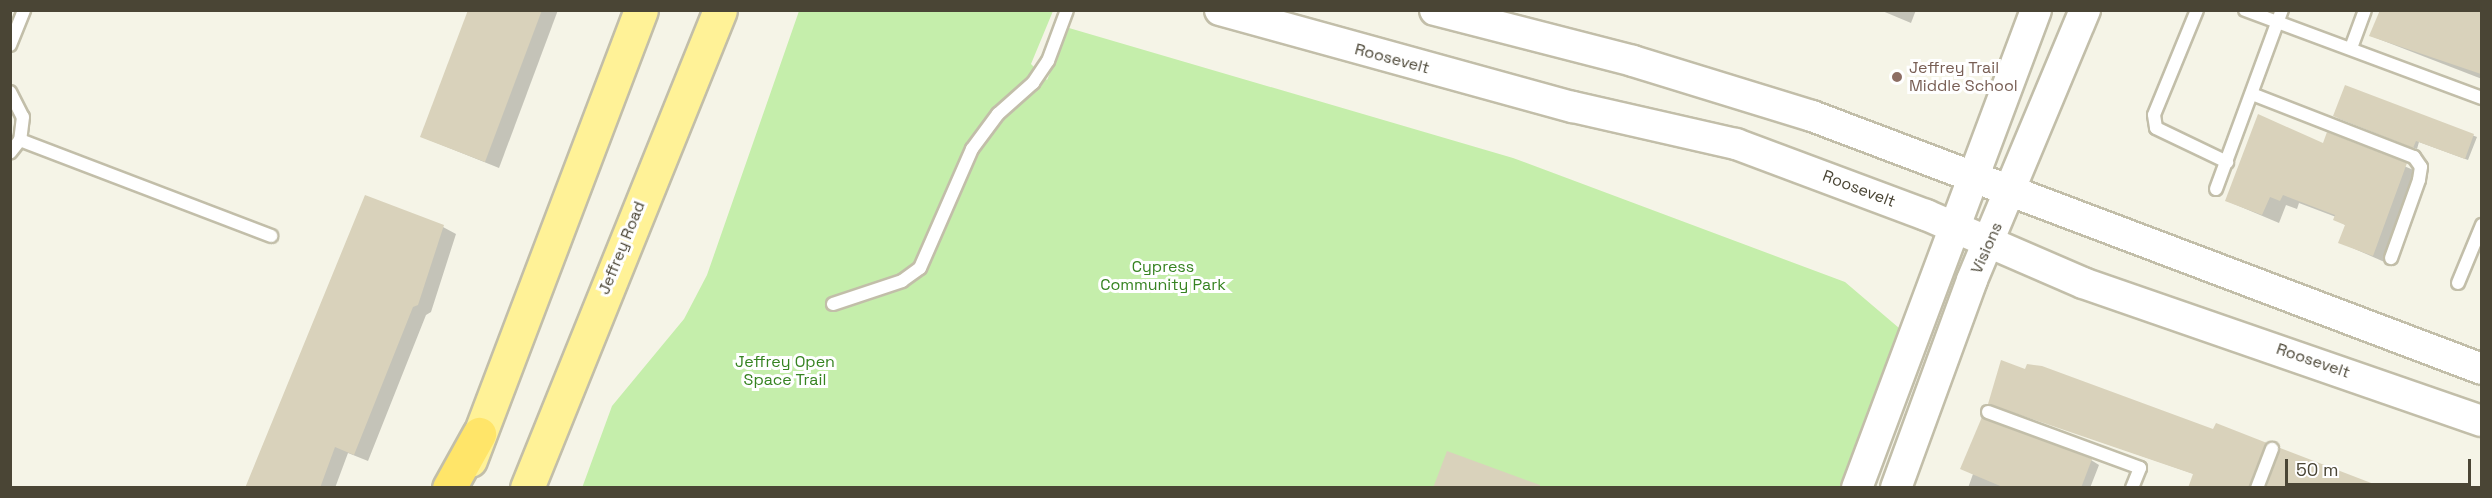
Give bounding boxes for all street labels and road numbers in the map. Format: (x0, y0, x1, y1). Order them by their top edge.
street label: Roosevelt (1353, 40, 1431, 78)
street label: Roosevelt (1820, 166, 1898, 212)
street label: Jeffrey Road (595, 199, 649, 297)
street label: Visions (1967, 219, 2007, 277)
street label: Roosevelt (2274, 339, 2352, 383)

